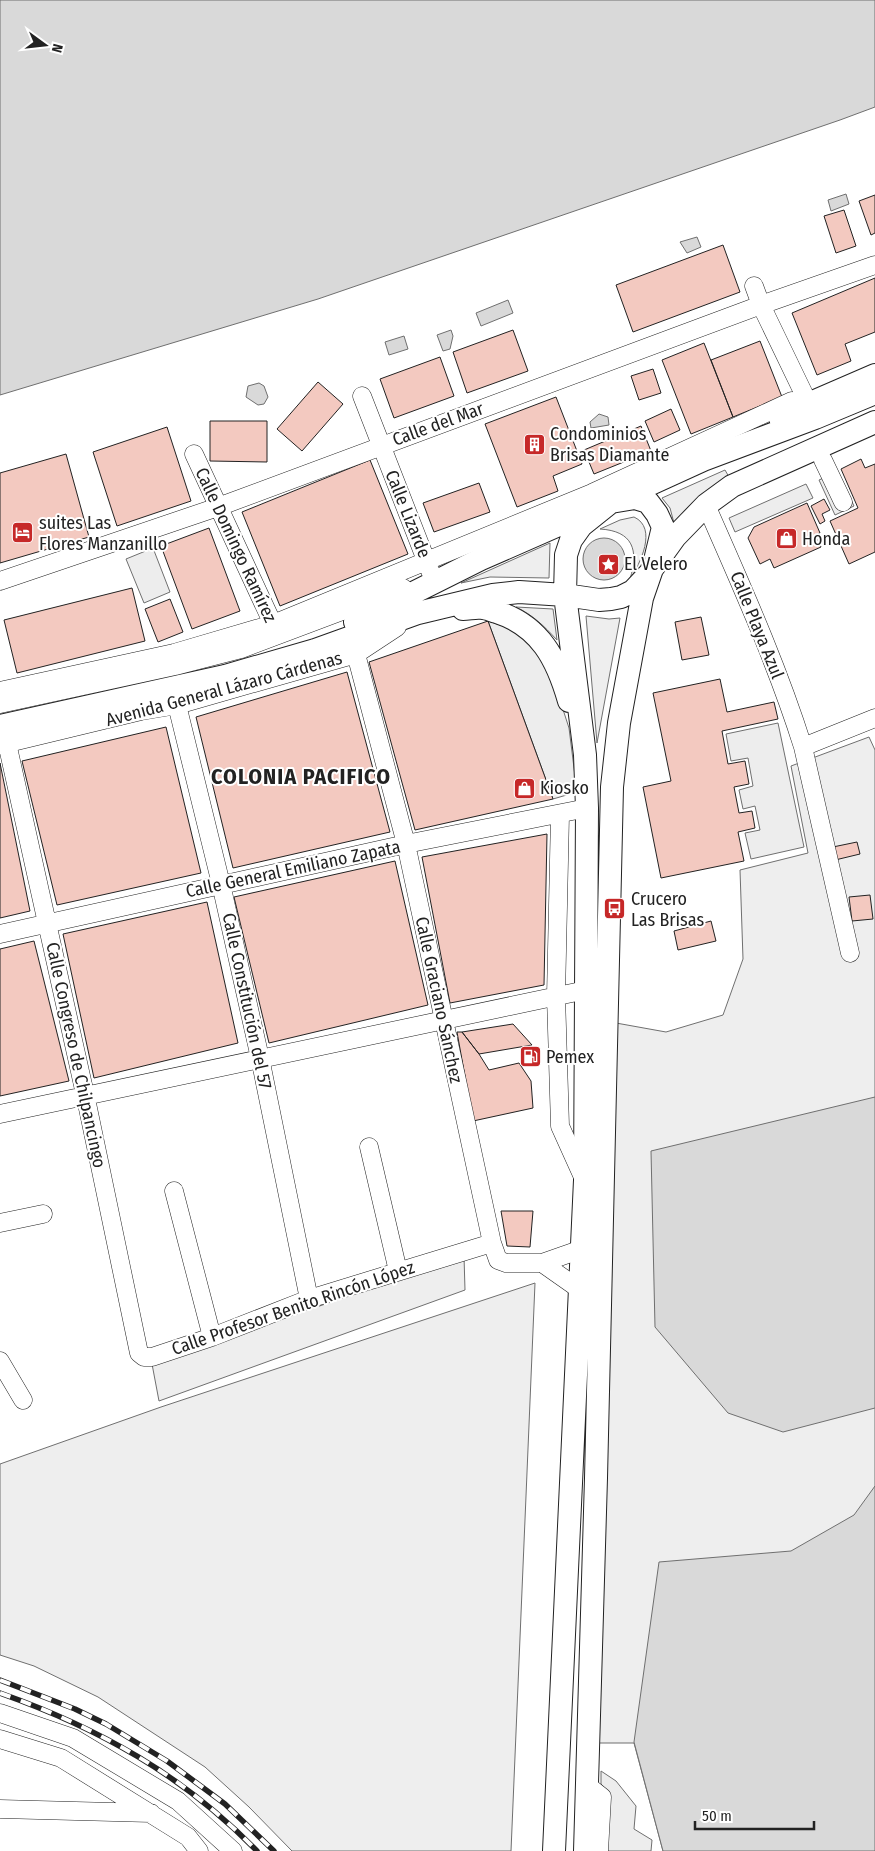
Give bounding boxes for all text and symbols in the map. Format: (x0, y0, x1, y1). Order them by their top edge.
north arrow (20, 20, 70, 70)
text: N (48, 42, 66, 54)
street label: Calle del Mar (389, 397, 487, 451)
place label: Condominios Brisas Diamante (550, 423, 669, 466)
building icon: Condominios Brisas Diamante (522, 432, 546, 456)
street label: Calle Domingo Ramírez (190, 464, 282, 626)
street label: Calle Lizarde (380, 467, 436, 561)
place label: suites Las Flores Manzanillo (39, 512, 167, 555)
hotel icon: suites Las Flores Manzanillo (11, 521, 35, 545)
shop icon: Honda (774, 527, 798, 551)
place label: Honda (802, 528, 851, 550)
place icon: El Velero (596, 552, 620, 576)
place label: El Velero (624, 553, 688, 575)
street label: Calle Playa Azul (725, 568, 789, 682)
street label: Avenida General Lázaro Cárdenas (103, 647, 345, 731)
district label: COLONIA PACIFICO (211, 763, 391, 790)
shop icon: Kiosko (512, 776, 536, 800)
place label: Kiosko (540, 777, 589, 799)
street label: Calle General Emiliano Zapata (184, 835, 402, 903)
place label: Crucero Las Brisas (631, 888, 704, 931)
bus stop icon: Crucero Las Brisas (603, 897, 627, 921)
street label: Calle Constitución del 57 (218, 911, 276, 1091)
street label: Calle Graciano Sánchez (411, 915, 467, 1085)
street label: Calle Congreso de Chilpancingo (41, 940, 111, 1170)
fuel station icon: Pemex (518, 1045, 542, 1069)
place label: Pemex (546, 1046, 594, 1068)
street label: Calle Profesor Benito Rincón López (169, 1256, 417, 1360)
scale bar (695, 1798, 814, 1830)
text: 50 m (702, 1807, 732, 1825)

